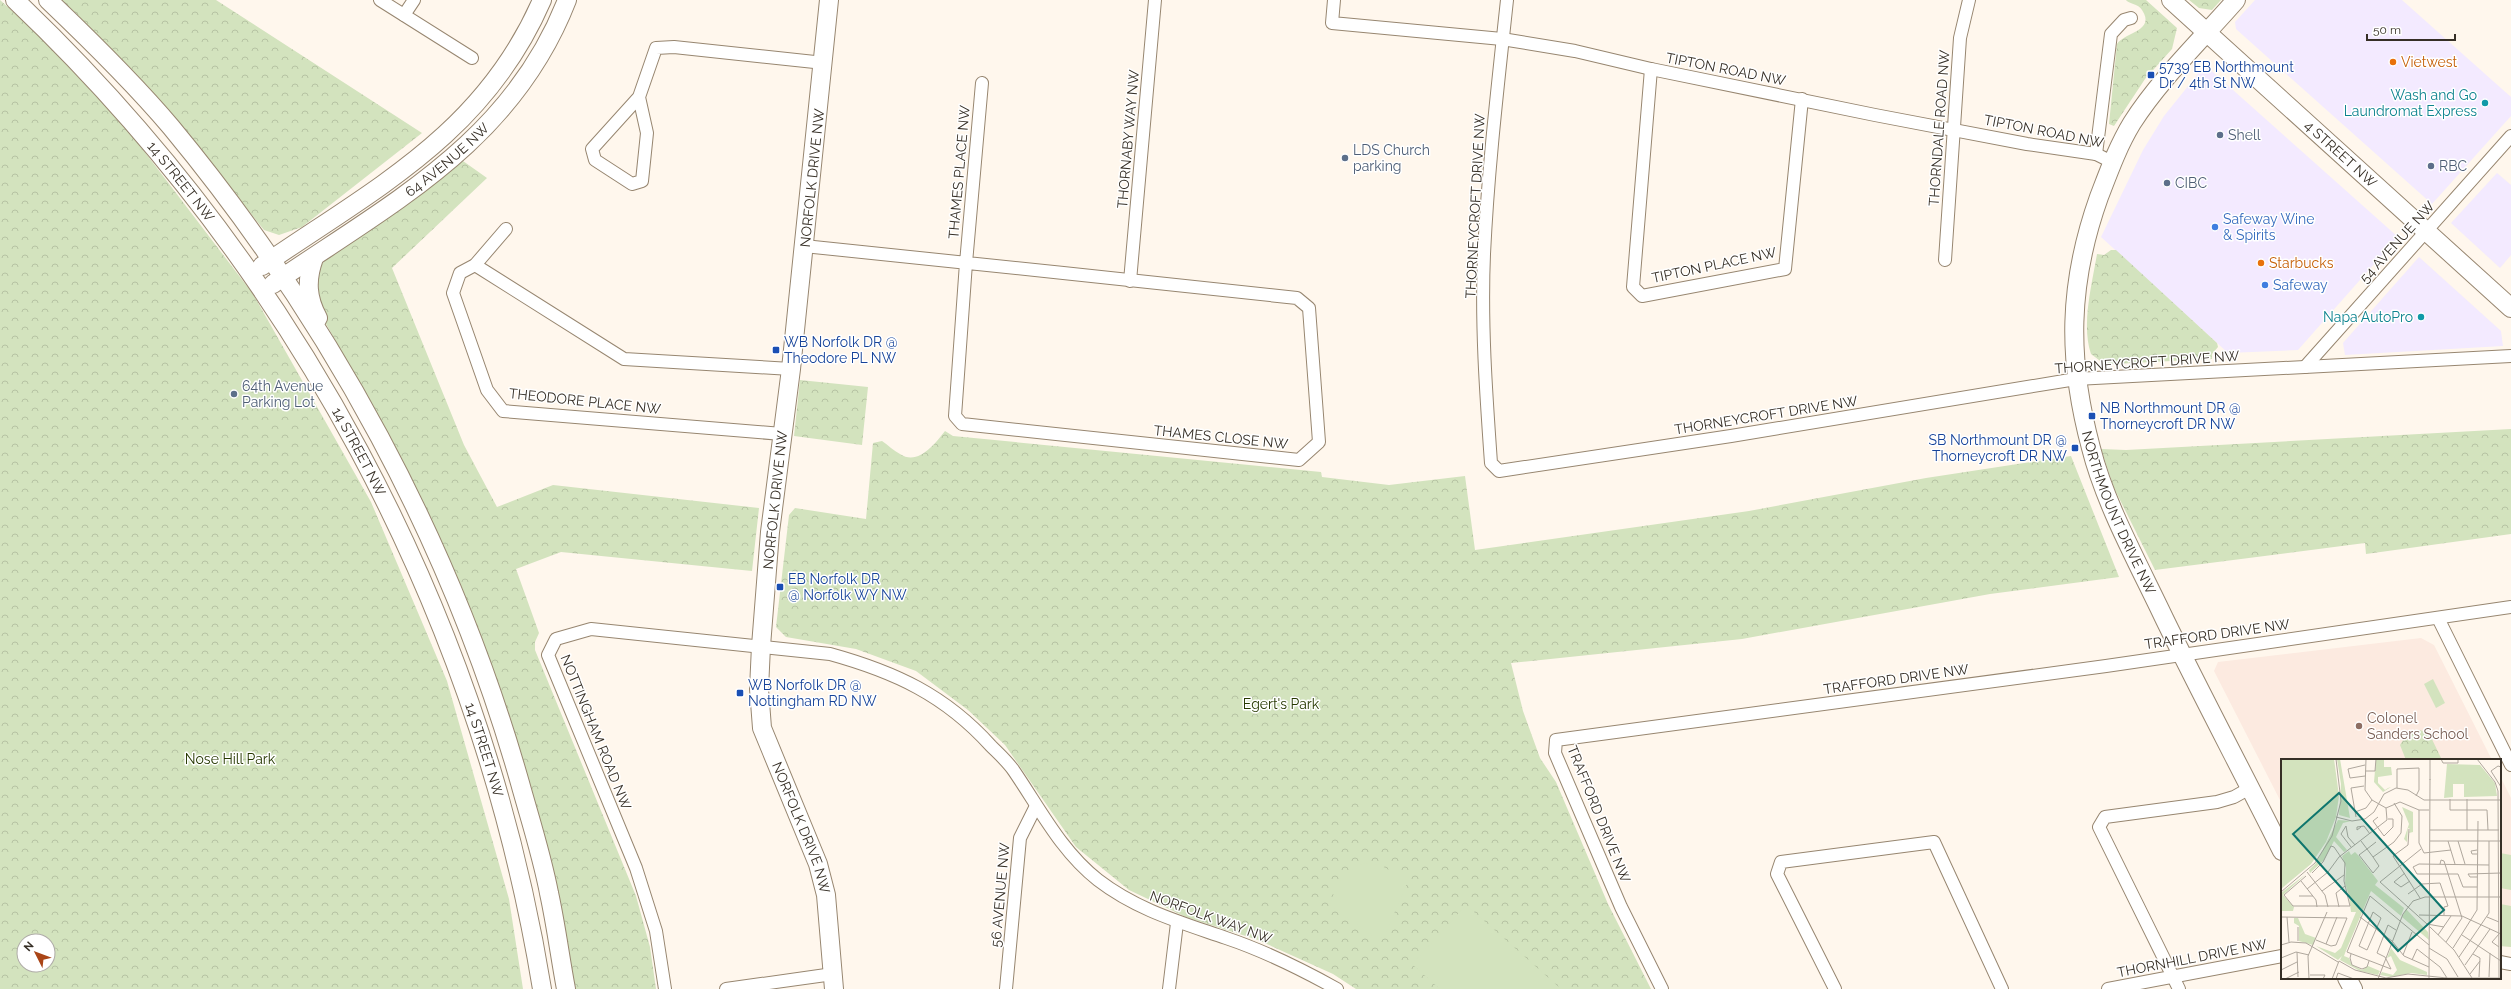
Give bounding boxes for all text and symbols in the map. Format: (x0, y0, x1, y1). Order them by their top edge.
scale bar (2367, 16, 2455, 42)
text: 50 m (2373, 23, 2401, 37)
street label: THORNDALE ROAD NW (1926, 49, 1952, 207)
street label: TIPTON ROAD NW (1665, 50, 1788, 89)
place label: Vietwest (2401, 54, 2458, 70)
marker: Vietwest (2388, 57, 2398, 67)
place label: 5739 EB Northmount Dr / 4th St NW (2159, 59, 2294, 91)
street label: THORNABY WAY NW (1114, 69, 1142, 209)
marker: 5739 EB Northmount Dr / 4th St NW (2146, 70, 2156, 80)
place label: Wash and Go Laundromat Express (2344, 87, 2477, 119)
marker: Wash and Go Laundromat Express (2480, 98, 2490, 108)
street label: THAMES PLACE NW (945, 104, 973, 240)
street label: NORFOLK DRIVE NW (797, 108, 827, 248)
street label: TIPTON ROAD NW (1983, 112, 2106, 151)
street label: THORNEYCROFT DRIVE NW (1462, 113, 1488, 299)
street label: 4 STREET NW (2301, 117, 2380, 191)
street label: 64 AVENUE NW (402, 119, 492, 200)
place label: Shell (2228, 127, 2261, 143)
marker: Shell (2215, 130, 2225, 140)
street label: 14 STREET NW (144, 138, 218, 225)
place label: LDS Church parking (1353, 142, 1430, 174)
marker: LDS Church parking (1340, 153, 1350, 163)
place label: RBC (2439, 158, 2467, 174)
marker: RBC (2426, 161, 2436, 171)
place label: CIBC (2175, 175, 2207, 191)
marker: CIBC (2162, 178, 2172, 188)
street label: 54 AVENUE NW (2356, 198, 2438, 286)
place label: Safeway Wine & Spirits (2223, 211, 2314, 243)
marker: Safeway Wine & Spirits (2210, 222, 2220, 232)
street label: TIPTON PLACE NW (1650, 244, 1778, 286)
place label: Starbucks (2269, 255, 2334, 271)
marker: Starbucks (2256, 258, 2266, 268)
place label: Safeway (2273, 277, 2328, 293)
marker: Safeway (2260, 280, 2270, 290)
place label: Napa AutoPro (2323, 309, 2413, 325)
marker: Napa AutoPro (2416, 312, 2426, 322)
place label: WB Norfolk DR @ Theodore PL NW (784, 334, 897, 366)
marker: WB Norfolk DR @ Theodore PL NW (771, 345, 781, 355)
street label: THORNEYCROFT DRIVE NW (2054, 348, 2240, 376)
place label: 64th Avenue Parking Lot (242, 378, 323, 410)
street label: THEODORE PLACE NW (508, 385, 662, 417)
marker: 64th Avenue Parking Lot (229, 389, 239, 399)
street label: THORNEYCROFT DRIVE NW (1673, 393, 1859, 437)
place label: NB Northmount DR @ Thorneycroft DR NW (2100, 400, 2241, 432)
street label: 14 STREET NW (329, 404, 389, 498)
marker: NB Northmount DR @ Thorneycroft DR NW (2087, 411, 2097, 421)
street label: THAMES CLOSE NW (1153, 422, 1289, 452)
street label: NORTHMOUNT DRIVE NW (2079, 429, 2159, 597)
street label: NORFOLK DRIVE NW (760, 430, 790, 570)
place label: SB Northmount DR @ Thorneycroft DR NW (1929, 432, 2067, 464)
marker: SB Northmount DR @ Thorneycroft DR NW (2070, 443, 2080, 453)
place label: EB Norfolk DR @ Norfolk WY NW (788, 571, 907, 603)
marker: EB Norfolk DR @ Norfolk WY NW (775, 582, 785, 592)
street label: TRAFFORD DRIVE NW (2143, 616, 2291, 652)
street label: NOTTINGHAM ROAD NW (558, 652, 635, 812)
street label: TRAFFORD DRIVE NW (1822, 661, 1970, 697)
place label: WB Norfolk DR @ Nottingham RD NW (748, 677, 877, 709)
marker: WB Norfolk DR @ Nottingham RD NW (735, 688, 745, 698)
park label: Egert's Park (1243, 696, 1320, 712)
street label: 14 STREET NW (462, 700, 507, 799)
place label: Colonel Sanders School (2367, 710, 2468, 742)
marker: Colonel Sanders School (2354, 721, 2364, 731)
street label: TRAFFORD DRIVE NW (1564, 743, 1634, 885)
park label: Nose Hill Park (185, 751, 276, 767)
inset map (2281, 759, 2501, 979)
street label: NORFOLK DRIVE NW (769, 760, 833, 895)
street label: 56 AVENUE NW (987, 842, 1013, 948)
street label: NORFOLK WAY NW (1148, 887, 1275, 947)
north arrow (16, 933, 56, 973)
street label: THORNHILL DRIVE NW (2116, 936, 2269, 980)
text: N (21, 939, 37, 954)

